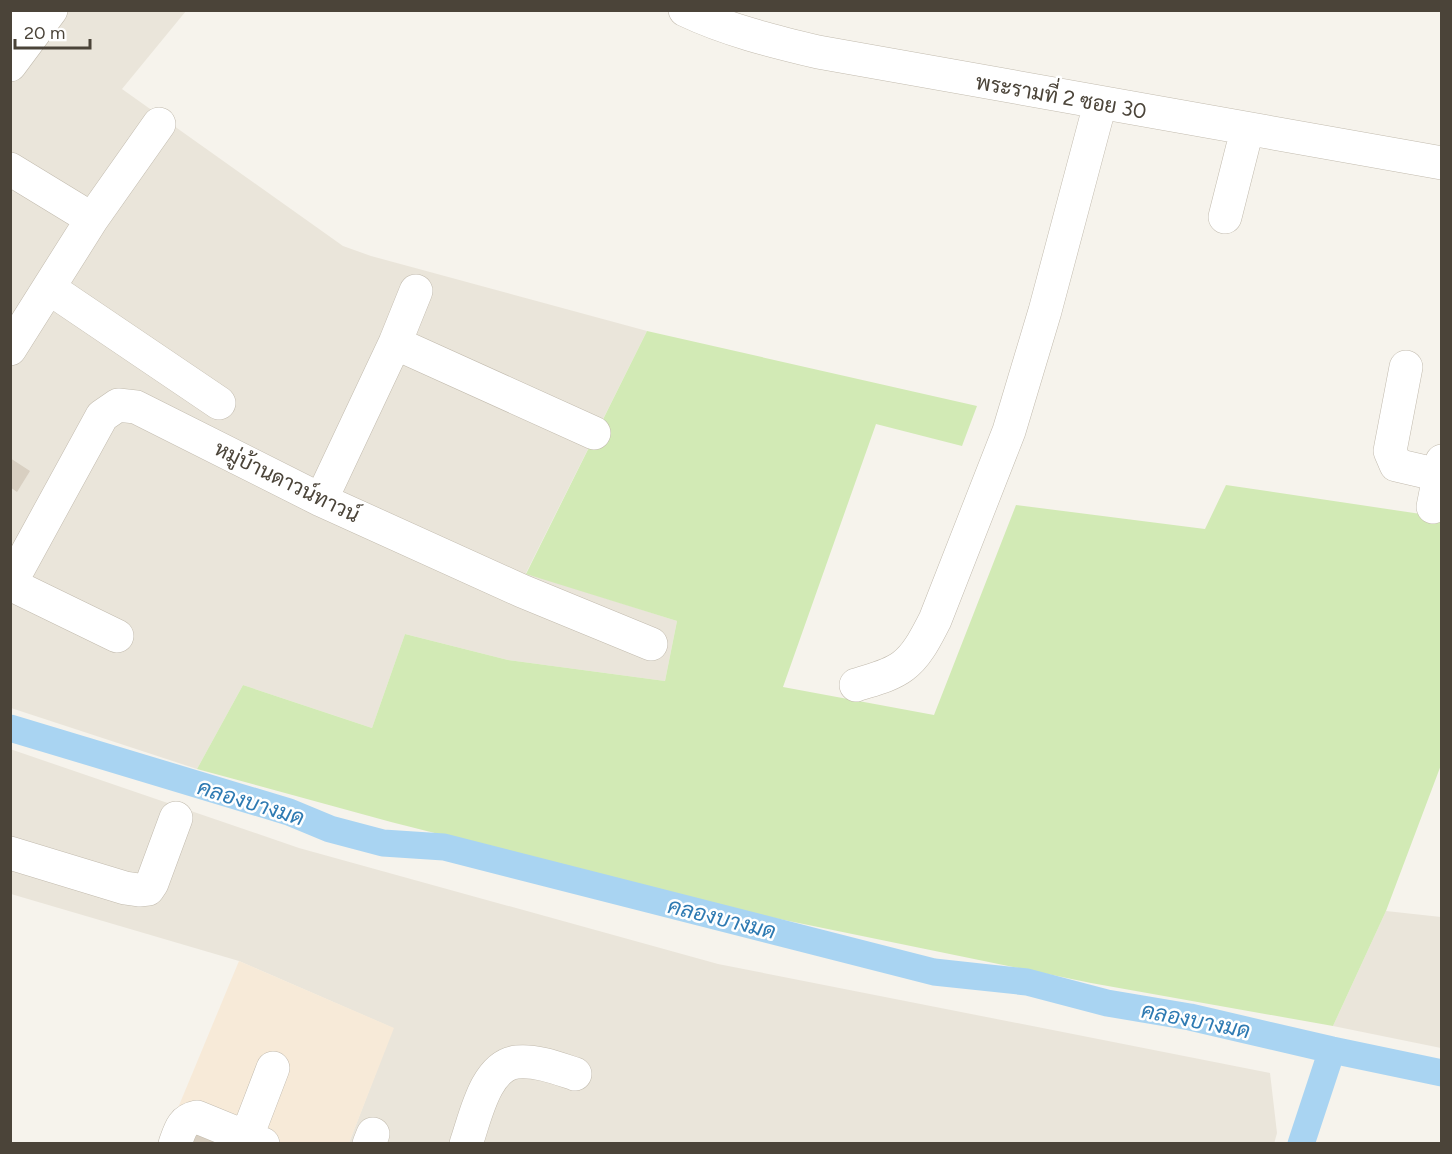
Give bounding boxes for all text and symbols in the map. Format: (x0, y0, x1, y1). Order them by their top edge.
scale bar (15, 12, 90, 50)
text: 20 m (24, 22, 65, 44)
street label: พระรามที่ 2 ซอย 30 (974, 62, 1150, 124)
street label: หมู่บ้านดาวน์ทาวน์ (209, 435, 364, 530)
water label: คลองบางมด (194, 773, 308, 832)
water label: คลองบางมด (665, 892, 779, 945)
water label: คลองบางมด (1139, 997, 1253, 1044)

